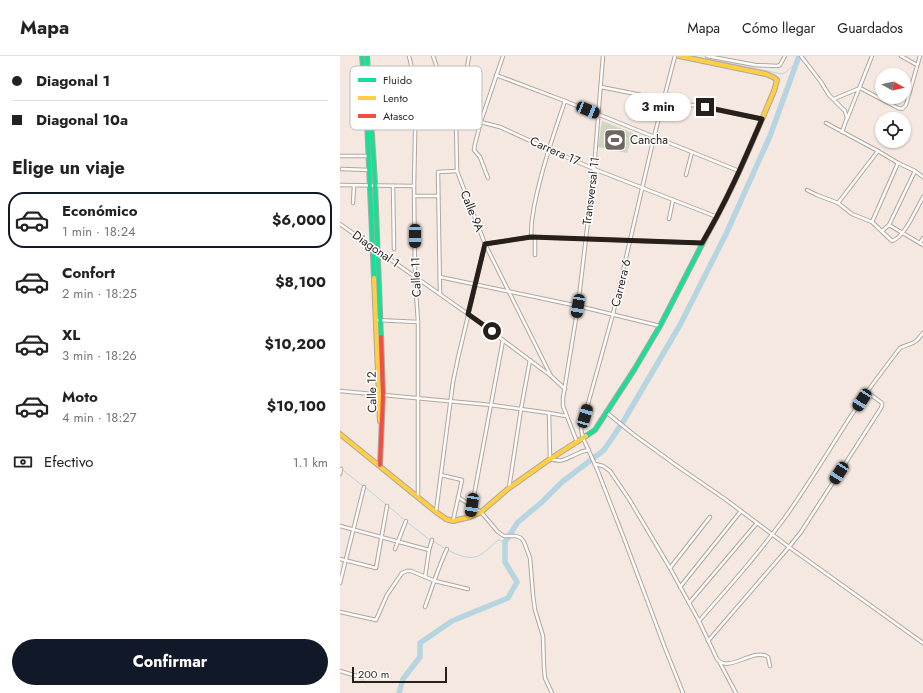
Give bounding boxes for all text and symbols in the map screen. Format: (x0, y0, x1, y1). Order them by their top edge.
text: Mapa (20, 14, 69, 41)
text: Mapa (687, 18, 720, 38)
text: Cómo llegar (742, 18, 815, 38)
text: Guardados (837, 18, 903, 38)
legend (350, 66, 482, 130)
north arrow (875, 68, 911, 104)
map controls (875, 68, 911, 148)
text: Diagonal 1 (36, 70, 110, 92)
text: Fluido (383, 72, 412, 88)
text: Lento (383, 90, 408, 106)
callout: 3 min (625, 93, 691, 121)
text: 3 min (641, 97, 675, 116)
route end (696, 98, 714, 116)
car (575, 100, 601, 120)
text: Atasco (383, 108, 414, 124)
text: Diagonal 10a (36, 109, 128, 131)
button: locate (875, 112, 911, 148)
sports icon: Cancha (602, 127, 628, 153)
place label: Cancha (630, 131, 668, 149)
street label: Carrera 17 (527, 132, 584, 170)
text: Elige un viaje (12, 155, 125, 181)
street label: Transversal 11 (578, 156, 604, 226)
street label: Calle 9A (456, 188, 488, 235)
text: Económico (62, 200, 137, 222)
icon: car (14, 202, 50, 238)
text: $6,000 (272, 209, 326, 231)
text: 1 min · 18:24 (62, 222, 136, 241)
car (409, 224, 421, 248)
street label: Diagonal 1 (349, 226, 403, 272)
street label: Calle 11 (406, 257, 426, 297)
street label: Carrera 6 (606, 257, 636, 309)
text: Confort (62, 262, 115, 284)
icon: car (14, 264, 50, 300)
text: $8,100 (275, 271, 326, 293)
text: 2 min · 18:25 (62, 284, 137, 303)
car (570, 293, 586, 319)
route start (483, 322, 501, 340)
text: XL (62, 324, 80, 346)
icon: car (14, 326, 50, 362)
text: $10,200 (265, 333, 326, 355)
text: 3 min · 18:26 (62, 346, 137, 365)
street label: Calle 12 (363, 371, 381, 413)
text: Moto (62, 386, 98, 408)
car (850, 387, 874, 413)
icon: car (14, 388, 50, 424)
text: $10,100 (267, 395, 326, 417)
car (576, 403, 594, 429)
text: 4 min · 18:27 (62, 408, 137, 427)
icon: cash (12, 451, 34, 473)
text: Efectivo (44, 451, 94, 473)
text: 1.1 km (293, 453, 328, 472)
car (827, 460, 851, 486)
car (464, 492, 480, 518)
button: Confirmar (12, 639, 328, 685)
scale bar (352, 665, 447, 684)
text: 200 m (358, 666, 389, 682)

